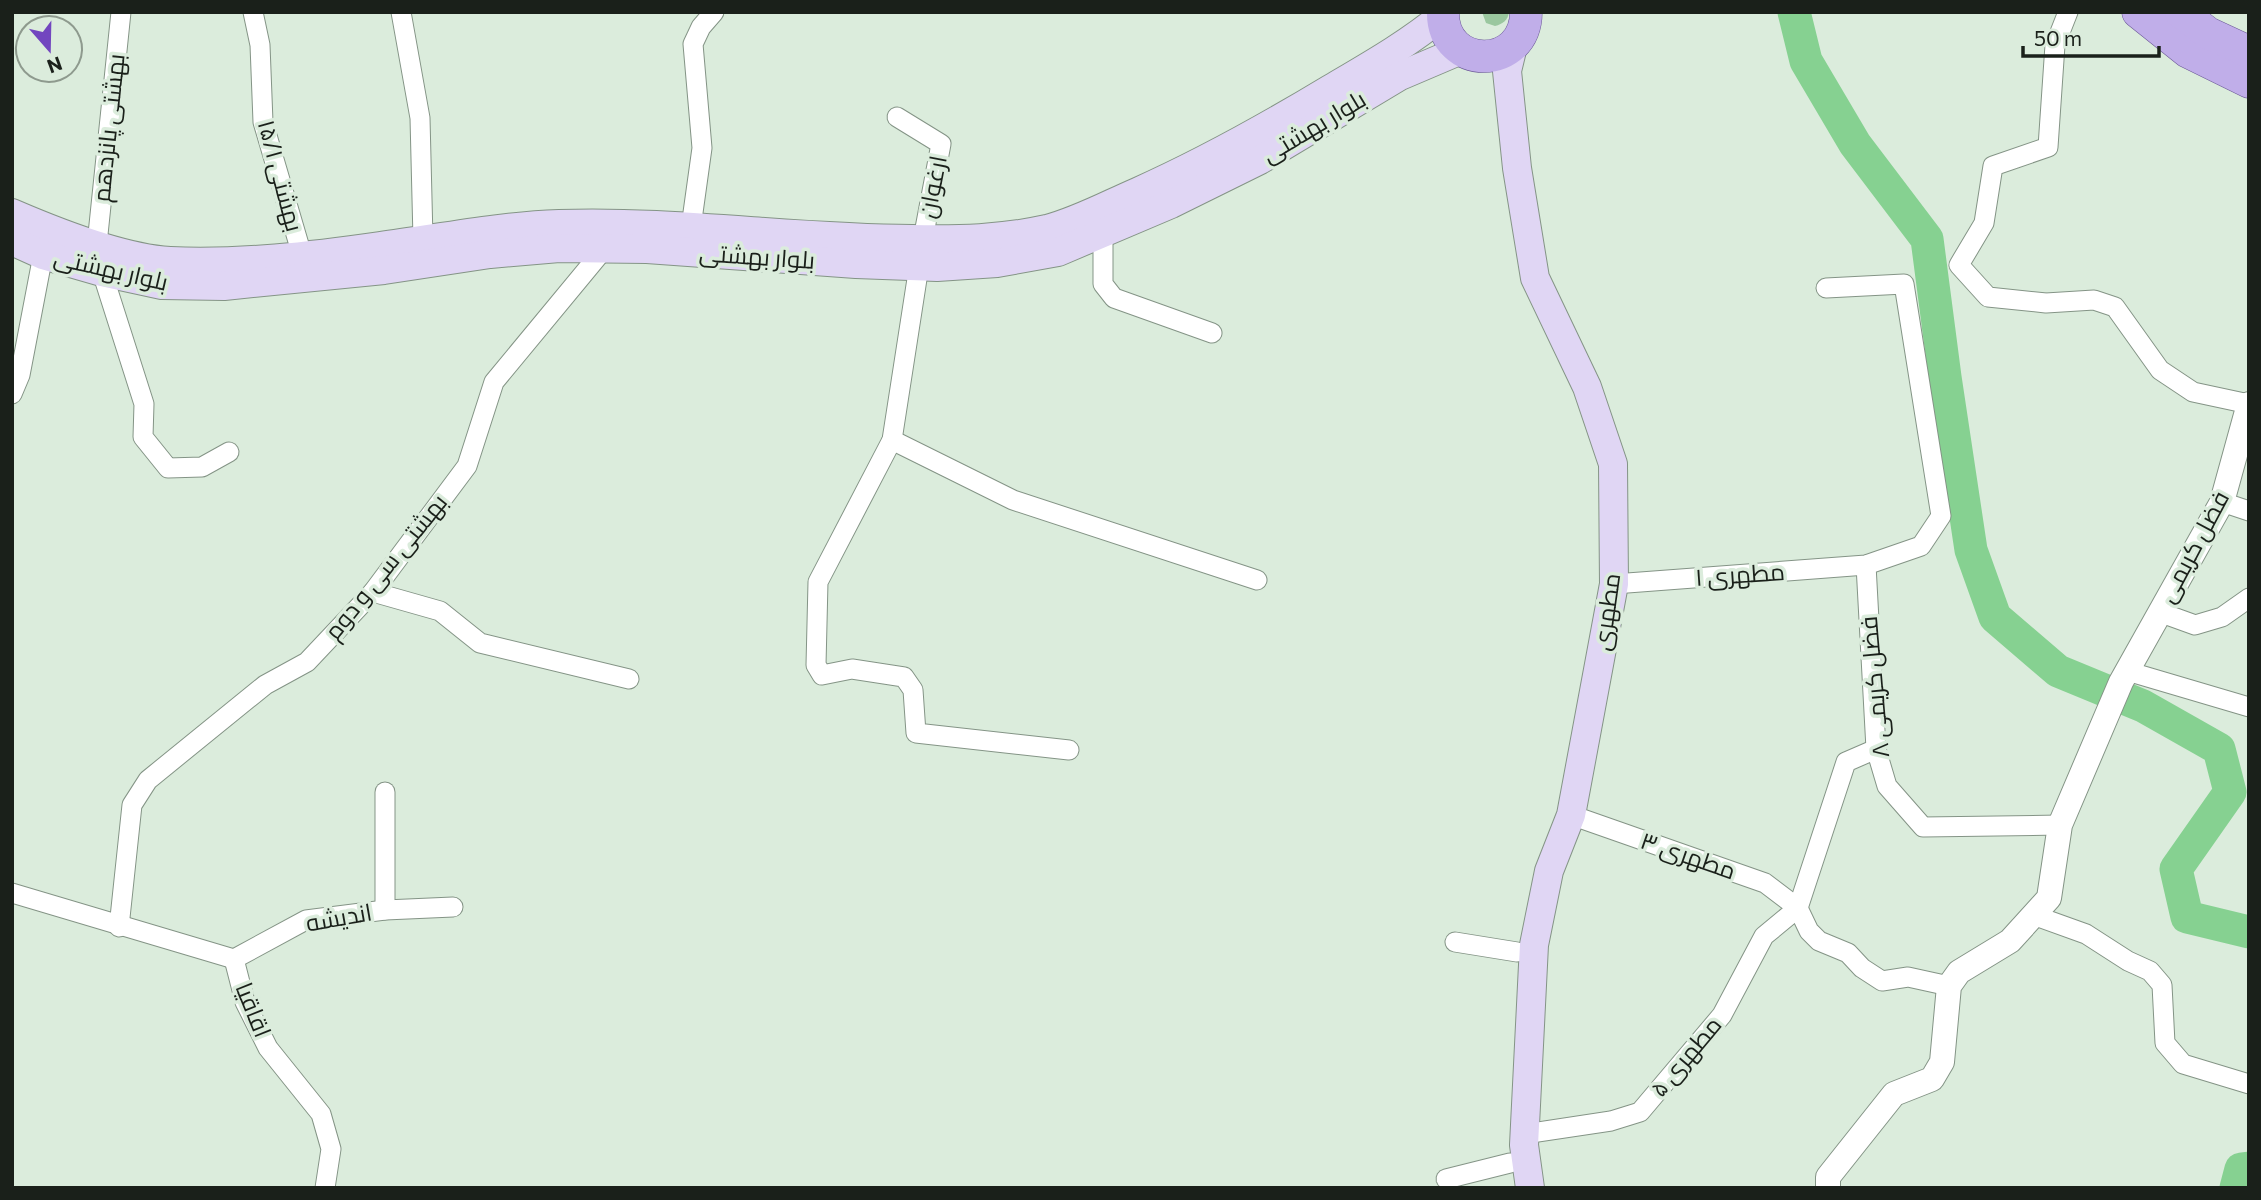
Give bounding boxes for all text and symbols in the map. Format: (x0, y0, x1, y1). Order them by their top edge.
north arrow (14, 14, 84, 84)
scale bar (2023, 14, 2160, 58)
text: 50 m (2034, 25, 2082, 50)
text: N (44, 52, 66, 79)
street label: بهشتی پانزدهم (85, 52, 133, 204)
street label: بلوار بهشتی (1256, 83, 1371, 169)
street label: ۱۵/۱ بهشتی (252, 117, 310, 235)
street label: ارغوان (911, 153, 953, 221)
street label: بلوار بهشتی (698, 237, 816, 275)
street label: بلوار بهشتی (51, 241, 171, 297)
street label: فضل کریمی (2151, 485, 2235, 608)
street label: بهشتی سی و دوم (317, 487, 455, 647)
street label: مطهری ۱ (1694, 556, 1786, 592)
street label: مطهری (1586, 571, 1626, 653)
street label: فضل کریمی ۸ (1853, 615, 1895, 759)
street label: مطهری ۳ (1637, 825, 1740, 885)
street label: اندیشه (303, 896, 374, 937)
street label: اقاقیا (230, 978, 278, 1041)
street label: مطهری ۵ (1643, 1010, 1727, 1103)

